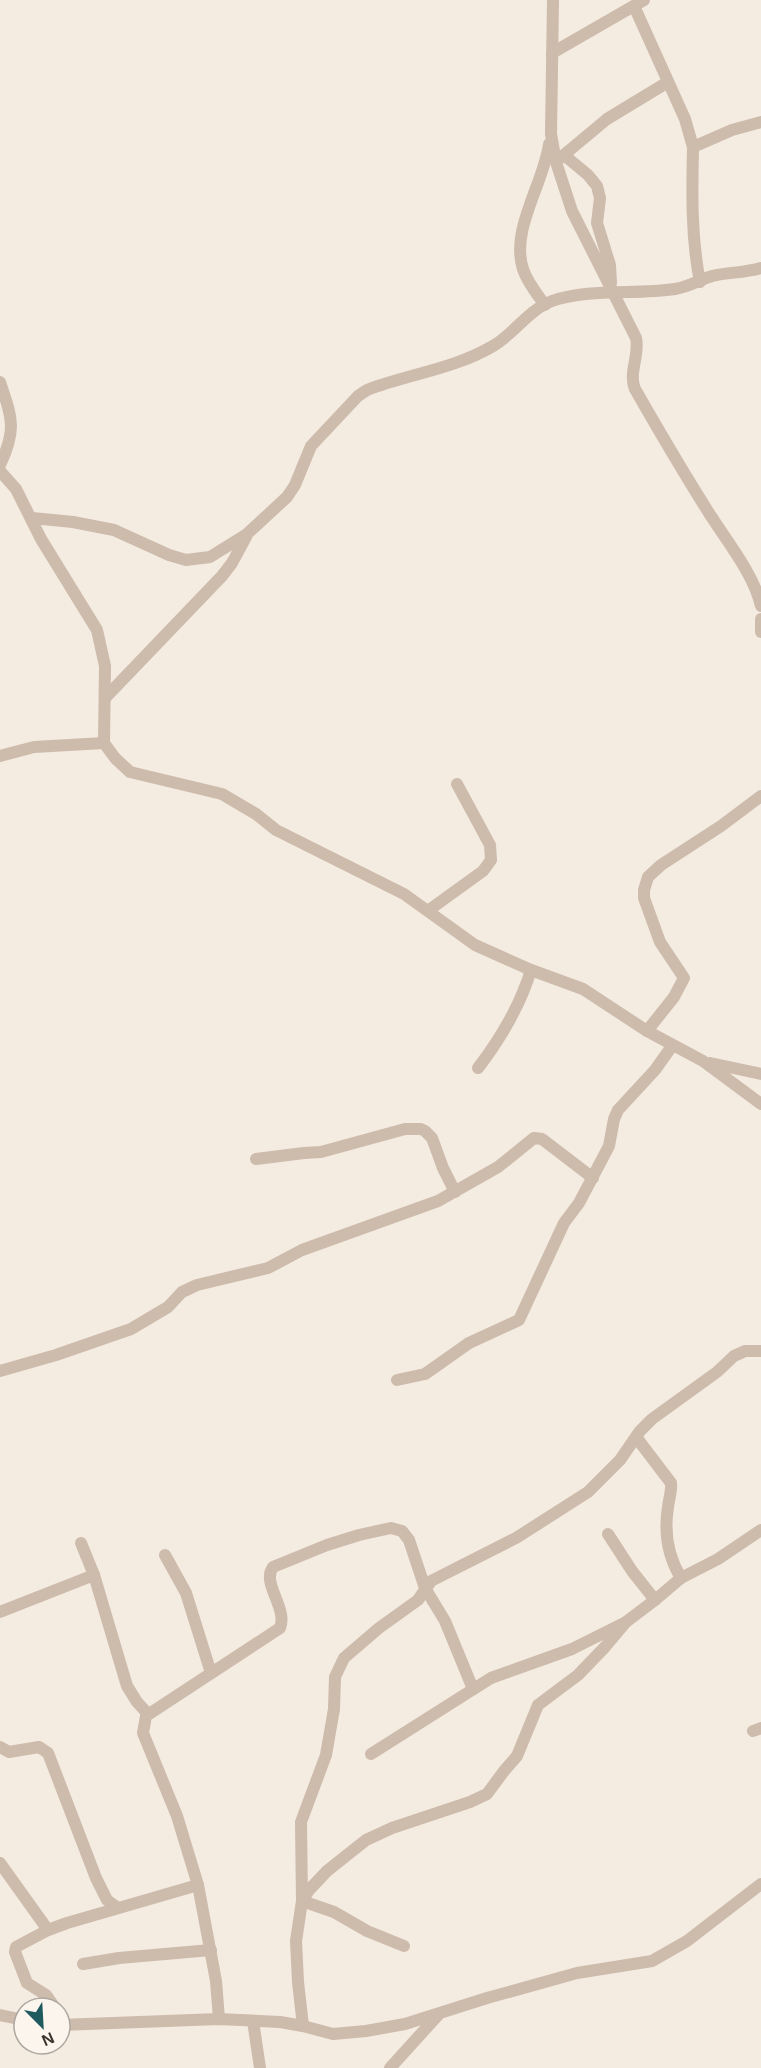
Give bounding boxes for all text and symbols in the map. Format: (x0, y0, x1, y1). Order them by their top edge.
north arrow (12, 1996, 72, 2056)
text: N (39, 2029, 57, 2049)

